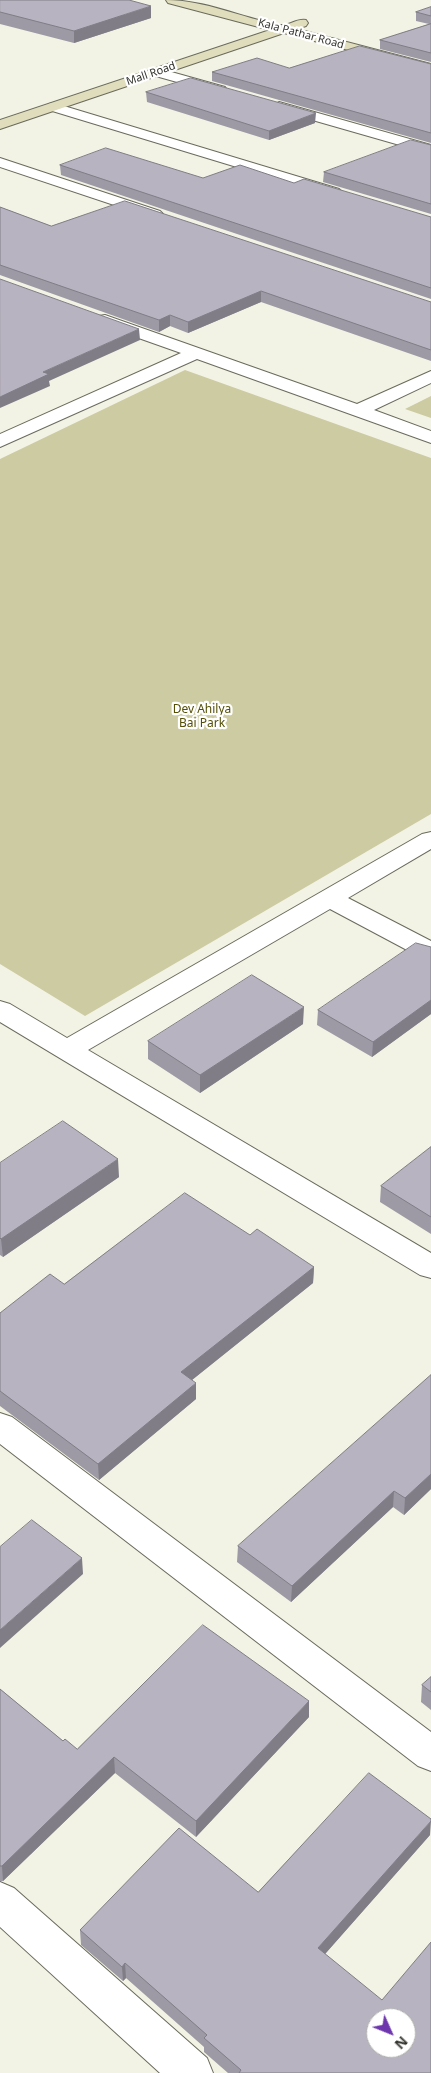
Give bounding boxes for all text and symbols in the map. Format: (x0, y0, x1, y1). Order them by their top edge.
street label: Kala Pathar Road (257, 16, 345, 52)
street label: Mall Road (125, 59, 177, 89)
park label: Dev Ahilya Bai Park (173, 703, 231, 731)
north arrow (366, 2008, 416, 2058)
text: N (391, 2032, 412, 2054)

